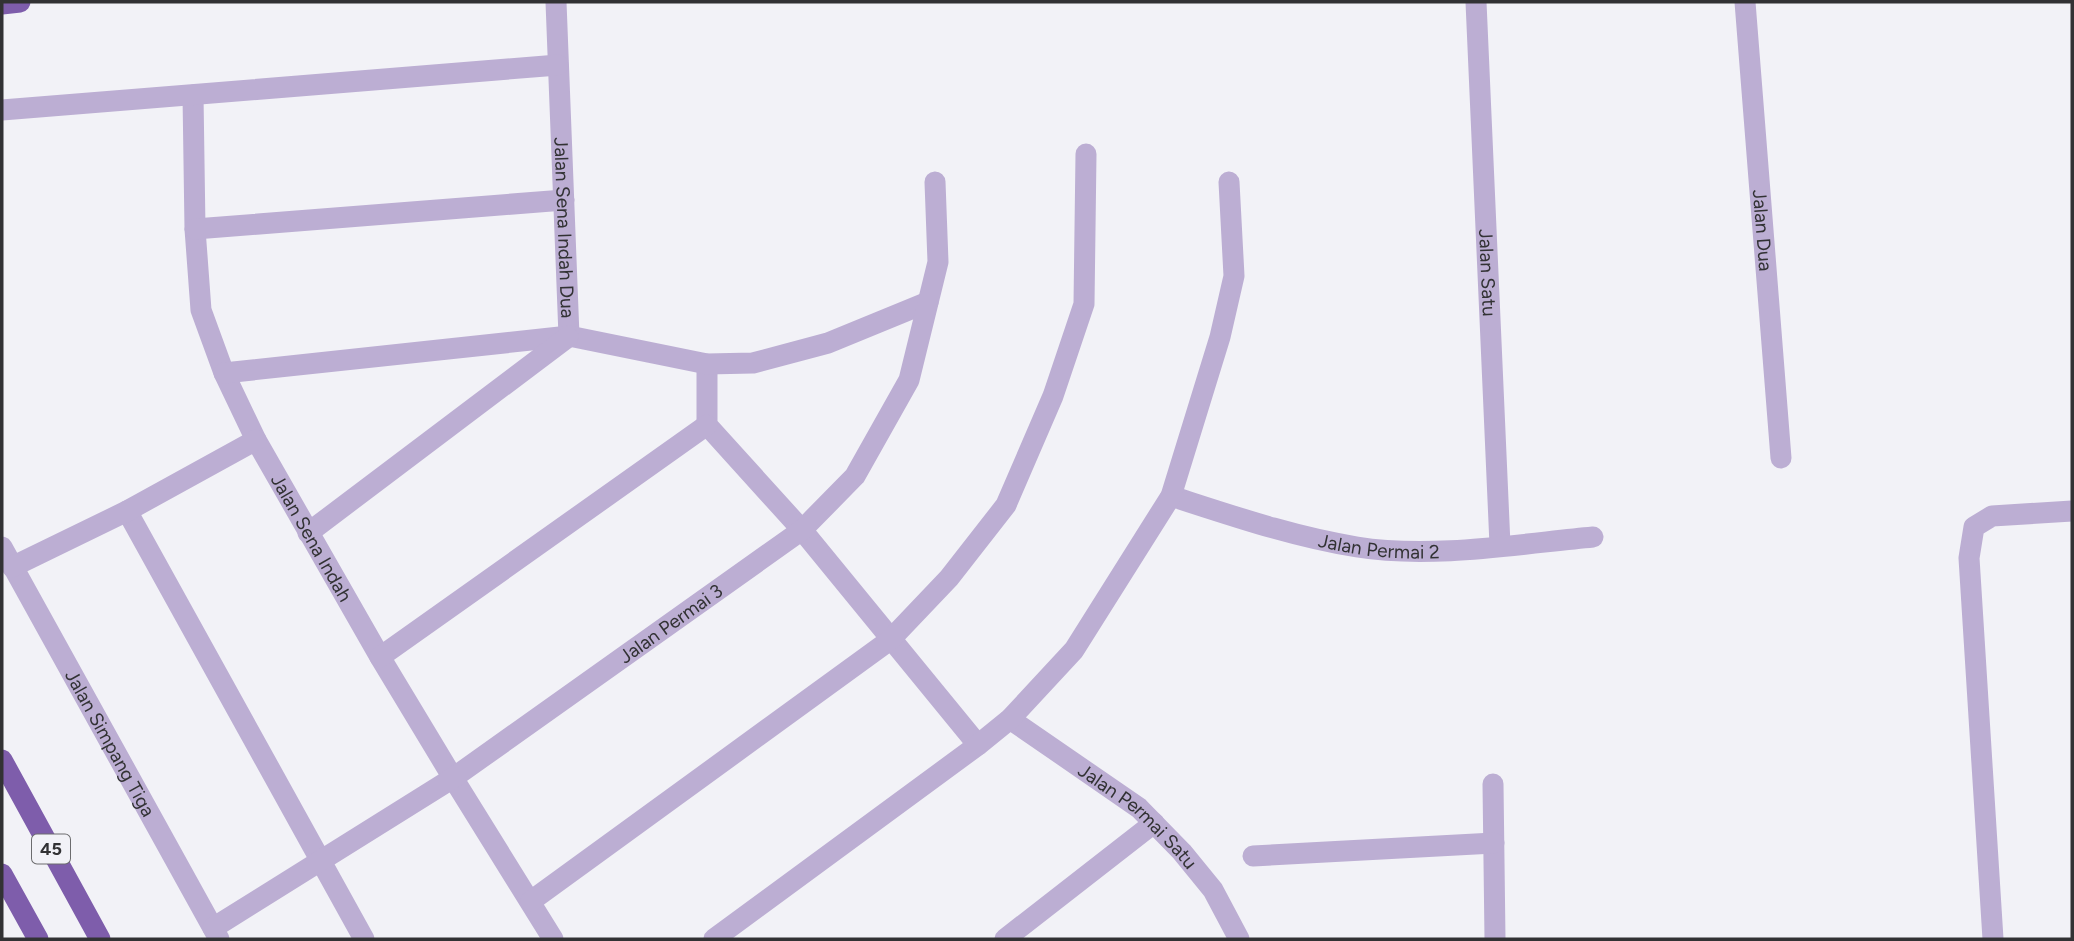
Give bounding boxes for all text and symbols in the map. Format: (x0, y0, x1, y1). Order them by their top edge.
street label: Jalan Sena Indah Dua (549, 137, 579, 319)
street label: Jalan Dua (1748, 189, 1777, 272)
street label: Jalan Satu (1474, 228, 1501, 317)
street label: Jalan Sena Indah (266, 470, 357, 606)
street label: Jalan Permai 2 (1316, 529, 1440, 564)
street label: Jalan Permai 3 (615, 579, 727, 668)
street label: Jalan Simpang Tiga (60, 666, 160, 821)
street label: Jalan Permai Satu (1074, 759, 1202, 874)
road number: 45 (32, 834, 70, 864)

